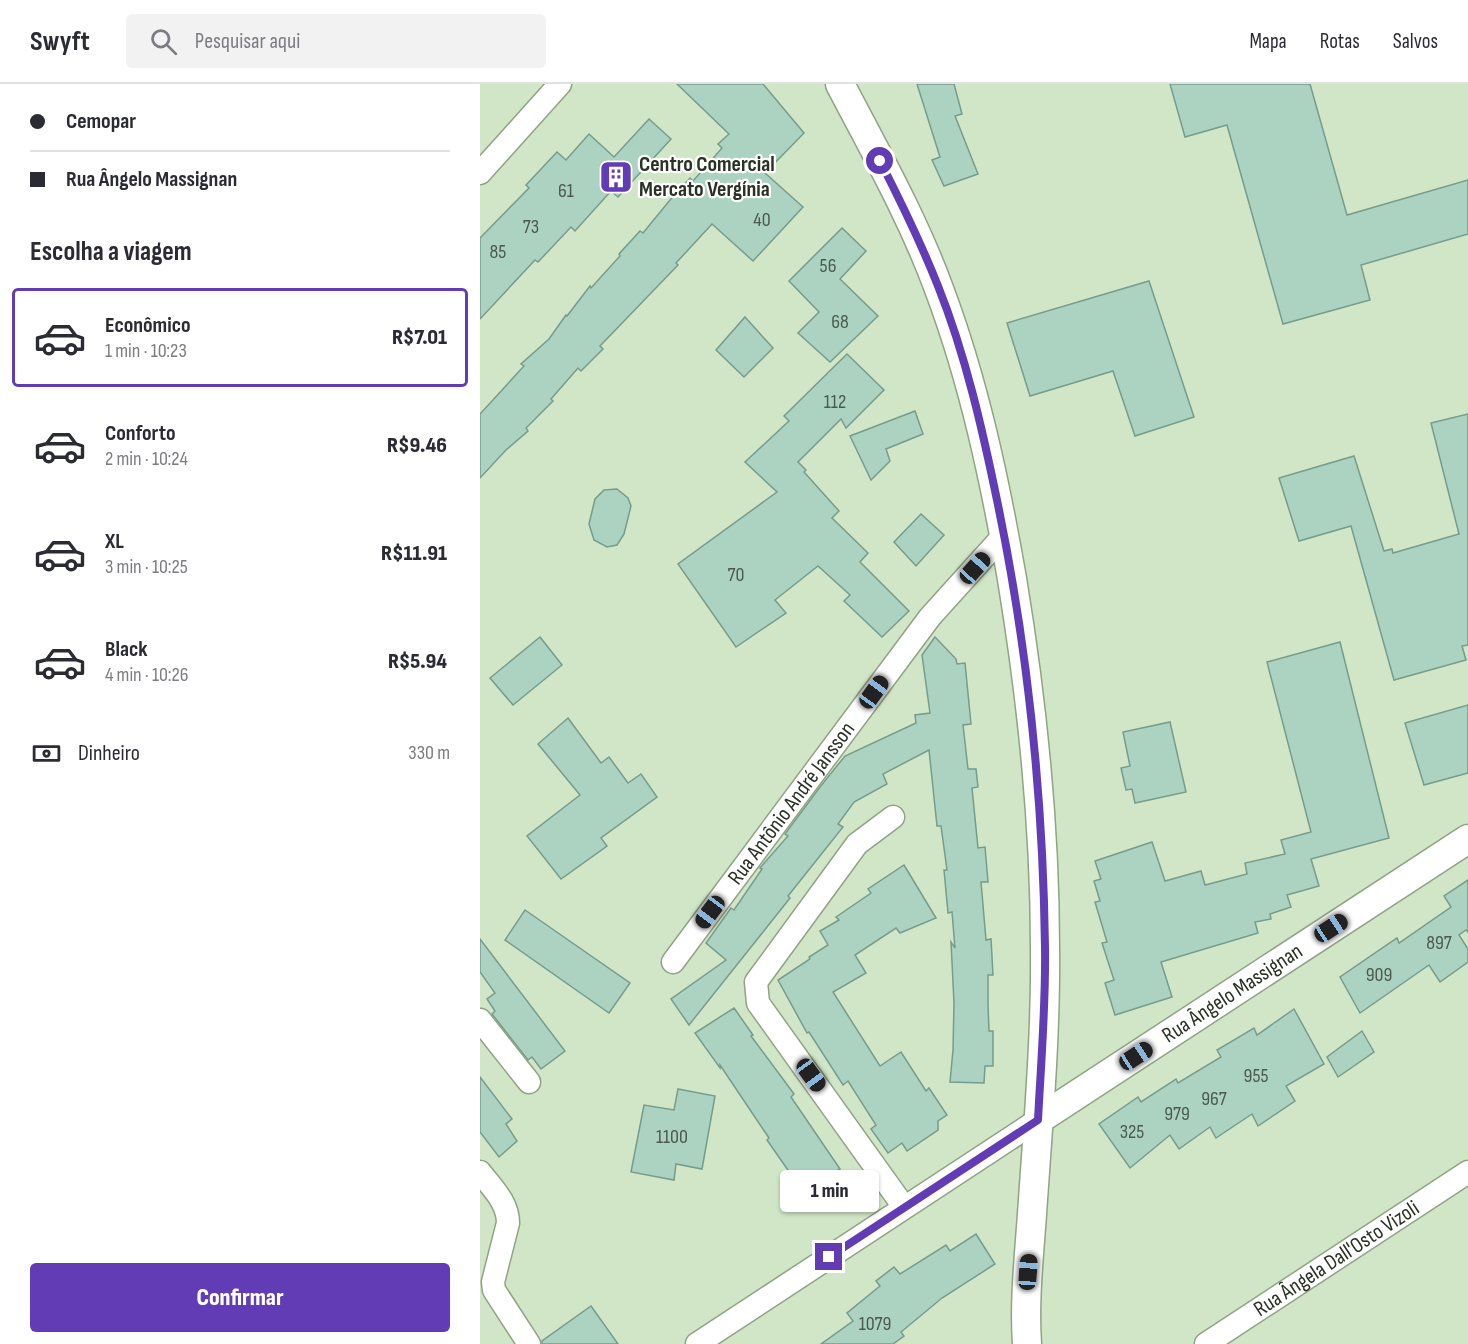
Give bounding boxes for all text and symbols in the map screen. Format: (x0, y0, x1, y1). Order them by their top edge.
search box (126, 14, 546, 68)
text: Swyft (30, 25, 90, 58)
icon: search (147, 25, 180, 58)
text: Pesquisar aqui (195, 28, 300, 55)
text: Mapa (1249, 29, 1287, 54)
text: Rotas (1320, 29, 1360, 54)
text: Salvos (1393, 29, 1438, 54)
text: Cemopar (66, 108, 136, 135)
route start (866, 147, 893, 174)
place label: Centro Comercial Mercato Vergínia (639, 151, 775, 203)
building icon: Centro Comercial Mercato Vergínia (598, 159, 634, 195)
text: Rua Ângelo Massignan (66, 166, 237, 193)
house number: 61 (558, 179, 574, 203)
house number: 40 (753, 208, 771, 232)
house number: 73 (523, 215, 539, 239)
text: Escolha a viagem (30, 236, 192, 268)
house number: 85 (490, 240, 506, 264)
house number: 56 (820, 254, 836, 278)
house number: 68 (831, 310, 849, 334)
icon: car (33, 311, 87, 365)
text: Econômico (105, 312, 191, 339)
text: R$7.01 (392, 324, 447, 351)
text: 1 min · 10:23 (105, 339, 187, 363)
house number: 112 (824, 390, 846, 414)
icon: car (33, 419, 87, 473)
text: Conforto (105, 420, 176, 447)
text: R$9.46 (387, 432, 447, 459)
text: 2 min · 10:24 (105, 447, 188, 471)
icon: car (33, 527, 87, 581)
text: XL (105, 528, 124, 555)
text: R$11.91 (381, 540, 447, 567)
car (956, 549, 994, 587)
text: 3 min · 10:25 (105, 555, 188, 579)
house number: 70 (728, 563, 744, 587)
icon: car (33, 635, 87, 689)
text: Black (105, 636, 147, 663)
text: R$5.94 (388, 648, 447, 675)
text: 4 min · 10:26 (105, 663, 188, 687)
car (856, 672, 892, 712)
street label: Rua Antônio André Jansson (722, 717, 861, 890)
icon: cash (30, 737, 63, 770)
text: Dinheiro (78, 740, 140, 767)
text: 330 m (408, 741, 450, 765)
car (692, 892, 728, 932)
car (1311, 911, 1351, 945)
house number: 897 (1426, 931, 1452, 955)
street label: Rua Ângelo Massignan (1157, 937, 1308, 1049)
house number: 909 (1366, 963, 1392, 987)
car (1116, 1039, 1156, 1073)
car (793, 1055, 829, 1095)
house number: 955 (1244, 1064, 1268, 1088)
house number: 967 (1201, 1087, 1227, 1111)
house number: 979 (1164, 1102, 1190, 1126)
house number: 325 (1120, 1120, 1144, 1144)
house number: 1100 (656, 1125, 688, 1149)
callout: 1 min (780, 1170, 878, 1212)
text: 1 min (810, 1179, 849, 1203)
street label: Rua Ângela Dall'Osto Vizoli (1249, 1194, 1424, 1322)
route end (815, 1243, 842, 1270)
car (1018, 1253, 1038, 1291)
button: Confirmar (30, 1263, 450, 1332)
house number: 1079 (859, 1312, 891, 1336)

